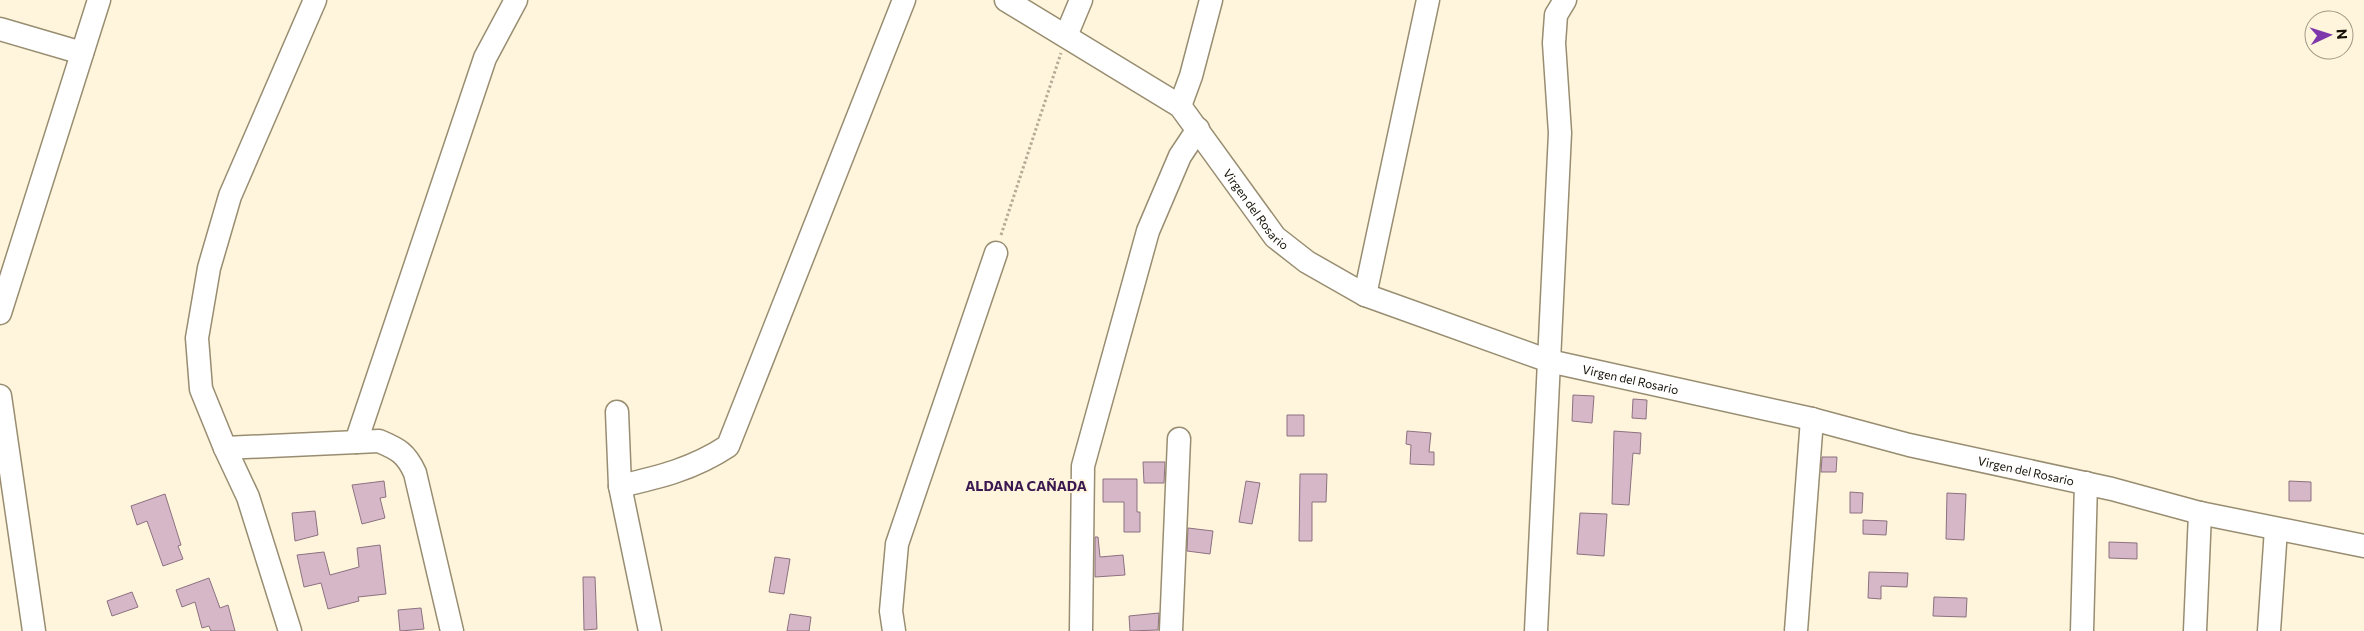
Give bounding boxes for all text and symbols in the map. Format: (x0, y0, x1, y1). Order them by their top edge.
north arrow (2304, 10, 2354, 60)
text: N (2334, 28, 2351, 40)
street label: Virgen del Rosario (1221, 166, 1292, 252)
street label: Virgen del Rosario (1581, 362, 1680, 396)
street label: Virgen del Rosario (1977, 453, 2076, 488)
district label: ALDANA CAÑADA (965, 477, 1087, 494)

